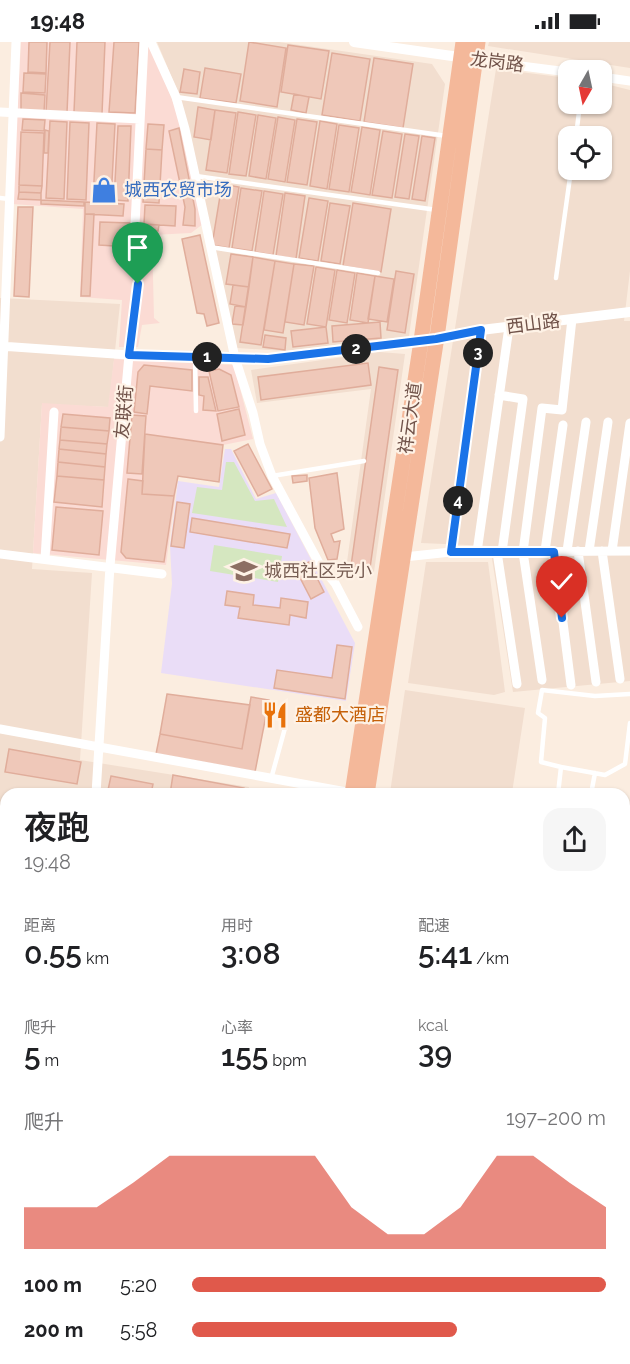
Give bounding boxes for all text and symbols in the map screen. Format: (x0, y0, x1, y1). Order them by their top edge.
text: 19:48 (30, 8, 85, 34)
street label: 龙岗路 (469, 48, 525, 75)
north arrow (558, 60, 612, 114)
map controls (558, 60, 612, 180)
button: locate (558, 126, 612, 180)
shop icon: 城西农贸市场 (89, 175, 119, 205)
place label: 城西农贸市场 (124, 179, 232, 200)
pin (112, 222, 163, 284)
icon: arrive (121, 231, 154, 264)
street label: 西山路 (505, 310, 561, 337)
pin: 2 (341, 334, 371, 364)
pin: 3 (463, 338, 493, 368)
text: 2 (351, 339, 361, 358)
pin: 1 (192, 342, 222, 372)
text: 3 (474, 343, 482, 362)
text: 1 (203, 347, 211, 366)
street label: 祥云大道 (394, 381, 425, 455)
street label: 友联街 (111, 384, 136, 440)
pin: 4 (443, 486, 473, 516)
text: 4 (453, 491, 463, 510)
school or university icon: 城西社区完小 (229, 556, 259, 586)
pin (536, 556, 587, 618)
place label: 城西社区完小 (264, 560, 372, 581)
icon: check (545, 565, 578, 598)
restaurant icon: 盛都大酒店 (260, 700, 290, 730)
place label: 盛都大酒店 (295, 704, 385, 725)
text: 夜跑 (24, 808, 90, 847)
button: share (543, 808, 606, 871)
text: 19:48 (24, 850, 71, 874)
text: 距离 (24, 916, 56, 935)
text: 用时 (221, 916, 253, 935)
text: 配速 (418, 916, 450, 935)
text: 0.55 (24, 936, 82, 971)
text: 3:08 (221, 936, 281, 971)
text: 5:41 (418, 936, 472, 971)
text: km (82, 949, 109, 968)
text: /km (472, 949, 509, 968)
text: kcal (418, 1016, 448, 1035)
text: 爬升 (24, 1018, 56, 1037)
text: 心率 (221, 1018, 253, 1037)
text: 39 (418, 1035, 452, 1070)
text: 5 (24, 1038, 41, 1073)
text: 155 (221, 1038, 268, 1073)
text: m (41, 1051, 59, 1070)
text: bpm (268, 1051, 307, 1070)
text: 197–200 m (506, 1106, 606, 1130)
text: 爬升 (24, 1110, 64, 1134)
text: 100 m (24, 1273, 82, 1297)
text: 5:20 (120, 1273, 157, 1297)
text: 200 m (24, 1318, 83, 1342)
text: 5:58 (120, 1318, 157, 1342)

